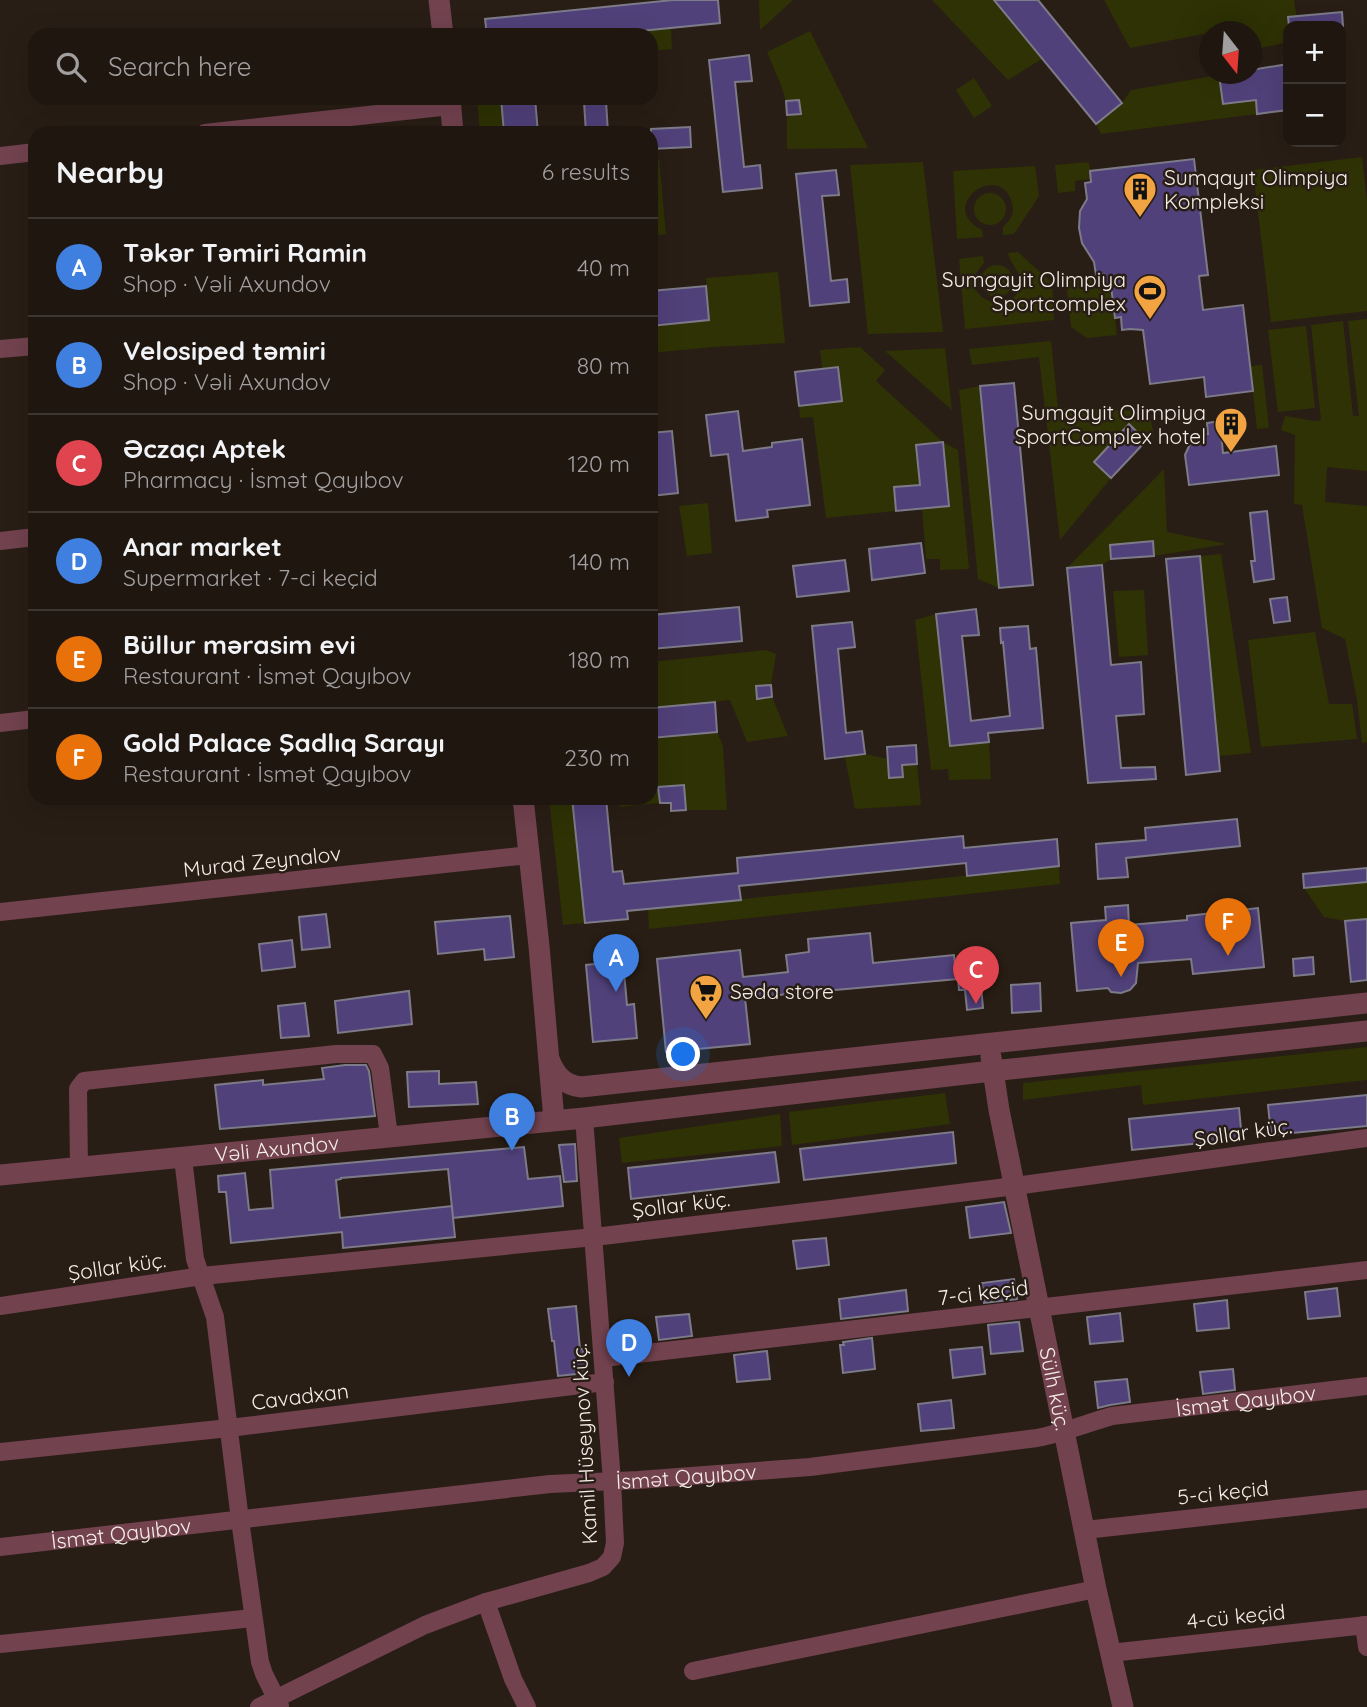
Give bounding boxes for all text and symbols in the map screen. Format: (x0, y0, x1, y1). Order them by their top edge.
north arrow (1199, 21, 1262, 84)
map controls (1283, 21, 1346, 147)
button: + (1283, 21, 1346, 84)
search box (28, 28, 658, 105)
icon: search (52, 48, 90, 86)
text: Search here (108, 50, 252, 83)
button: − (1283, 84, 1346, 147)
text: Nearby (56, 153, 164, 191)
text: 6 results (542, 157, 630, 186)
place label: Sumqayıt Olimpiya Kompleksi (1164, 164, 1348, 214)
building icon: Sumqayıt Olimpiya Kompleksi (1121, 170, 1159, 219)
text: Tәkәr Tәmiri Ramin (123, 236, 367, 269)
text: A (72, 253, 86, 282)
text: 40 m (577, 253, 630, 282)
place label: Sumgayit Olimpiya Sportcomplex (942, 266, 1126, 316)
text: Shop · Vəli Axundov (123, 269, 331, 298)
sports icon: Sumgayit Olimpiya Sportcomplex (1131, 272, 1169, 321)
text: Velosiped təmiri (123, 334, 326, 367)
text: B (71, 351, 87, 380)
text: 80 m (577, 351, 630, 380)
text: Shop · Vəli Axundov (123, 367, 331, 396)
place label: Sumgayit Olimpiya SportComplex hotel (1015, 399, 1206, 449)
building icon: Sumgayit Olimpiya SportComplex hotel (1212, 405, 1250, 454)
text: Əczaçı Aptek (123, 432, 286, 465)
text: C (72, 449, 86, 478)
text: 120 m (568, 449, 630, 478)
text: Pharmacy · İsmət Qayıbov (123, 465, 404, 494)
text: Anar market (123, 530, 282, 563)
text: D (71, 547, 87, 576)
text: 140 m (569, 547, 630, 576)
text: Supermarket · 7-ci keçid (123, 563, 378, 592)
text: Büllur mərasim evi (123, 628, 356, 661)
text: E (72, 645, 86, 674)
text: 180 m (568, 645, 630, 674)
text: Restaurant · İsmət Qayıbov (123, 661, 412, 690)
text: Gold Palace Şadlıq Sarayı (123, 726, 445, 759)
text: F (73, 743, 85, 772)
text: 230 m (564, 743, 630, 772)
text: Restaurant · İsmət Qayıbov (123, 759, 412, 788)
street label: Murad Zeynalov (182, 840, 342, 882)
pin: F (1205, 898, 1251, 956)
pin: E (1098, 919, 1144, 977)
pin: A (593, 934, 639, 992)
pin: C (953, 946, 999, 1004)
supermarket icon: Səda store (687, 972, 725, 1021)
place label: Səda store (730, 978, 834, 1004)
your location (666, 1037, 700, 1071)
pin: B (489, 1093, 535, 1151)
street label: Şollar küç. (1192, 1112, 1294, 1152)
street label: Vəli Axundov (213, 1129, 340, 1167)
street label: Şollar küç. (631, 1185, 731, 1223)
street label: Şollar küç. (66, 1246, 168, 1286)
street label: 7-ci keçid (936, 1274, 1030, 1310)
pin: D (606, 1319, 652, 1377)
street label: Kamil Hüseynov küç. (566, 1343, 602, 1545)
street label: Sülh küç. (1034, 1345, 1077, 1433)
street label: Cavadxan (250, 1377, 350, 1415)
street label: İsmət Qayıbov (1174, 1379, 1317, 1421)
street label: İsmət Qayıbov (615, 1458, 757, 1494)
street label: 5-ci keçid (1176, 1474, 1270, 1510)
street label: İsmət Qayıbov (50, 1512, 193, 1554)
street label: 4-cü keçid (1186, 1598, 1286, 1634)

